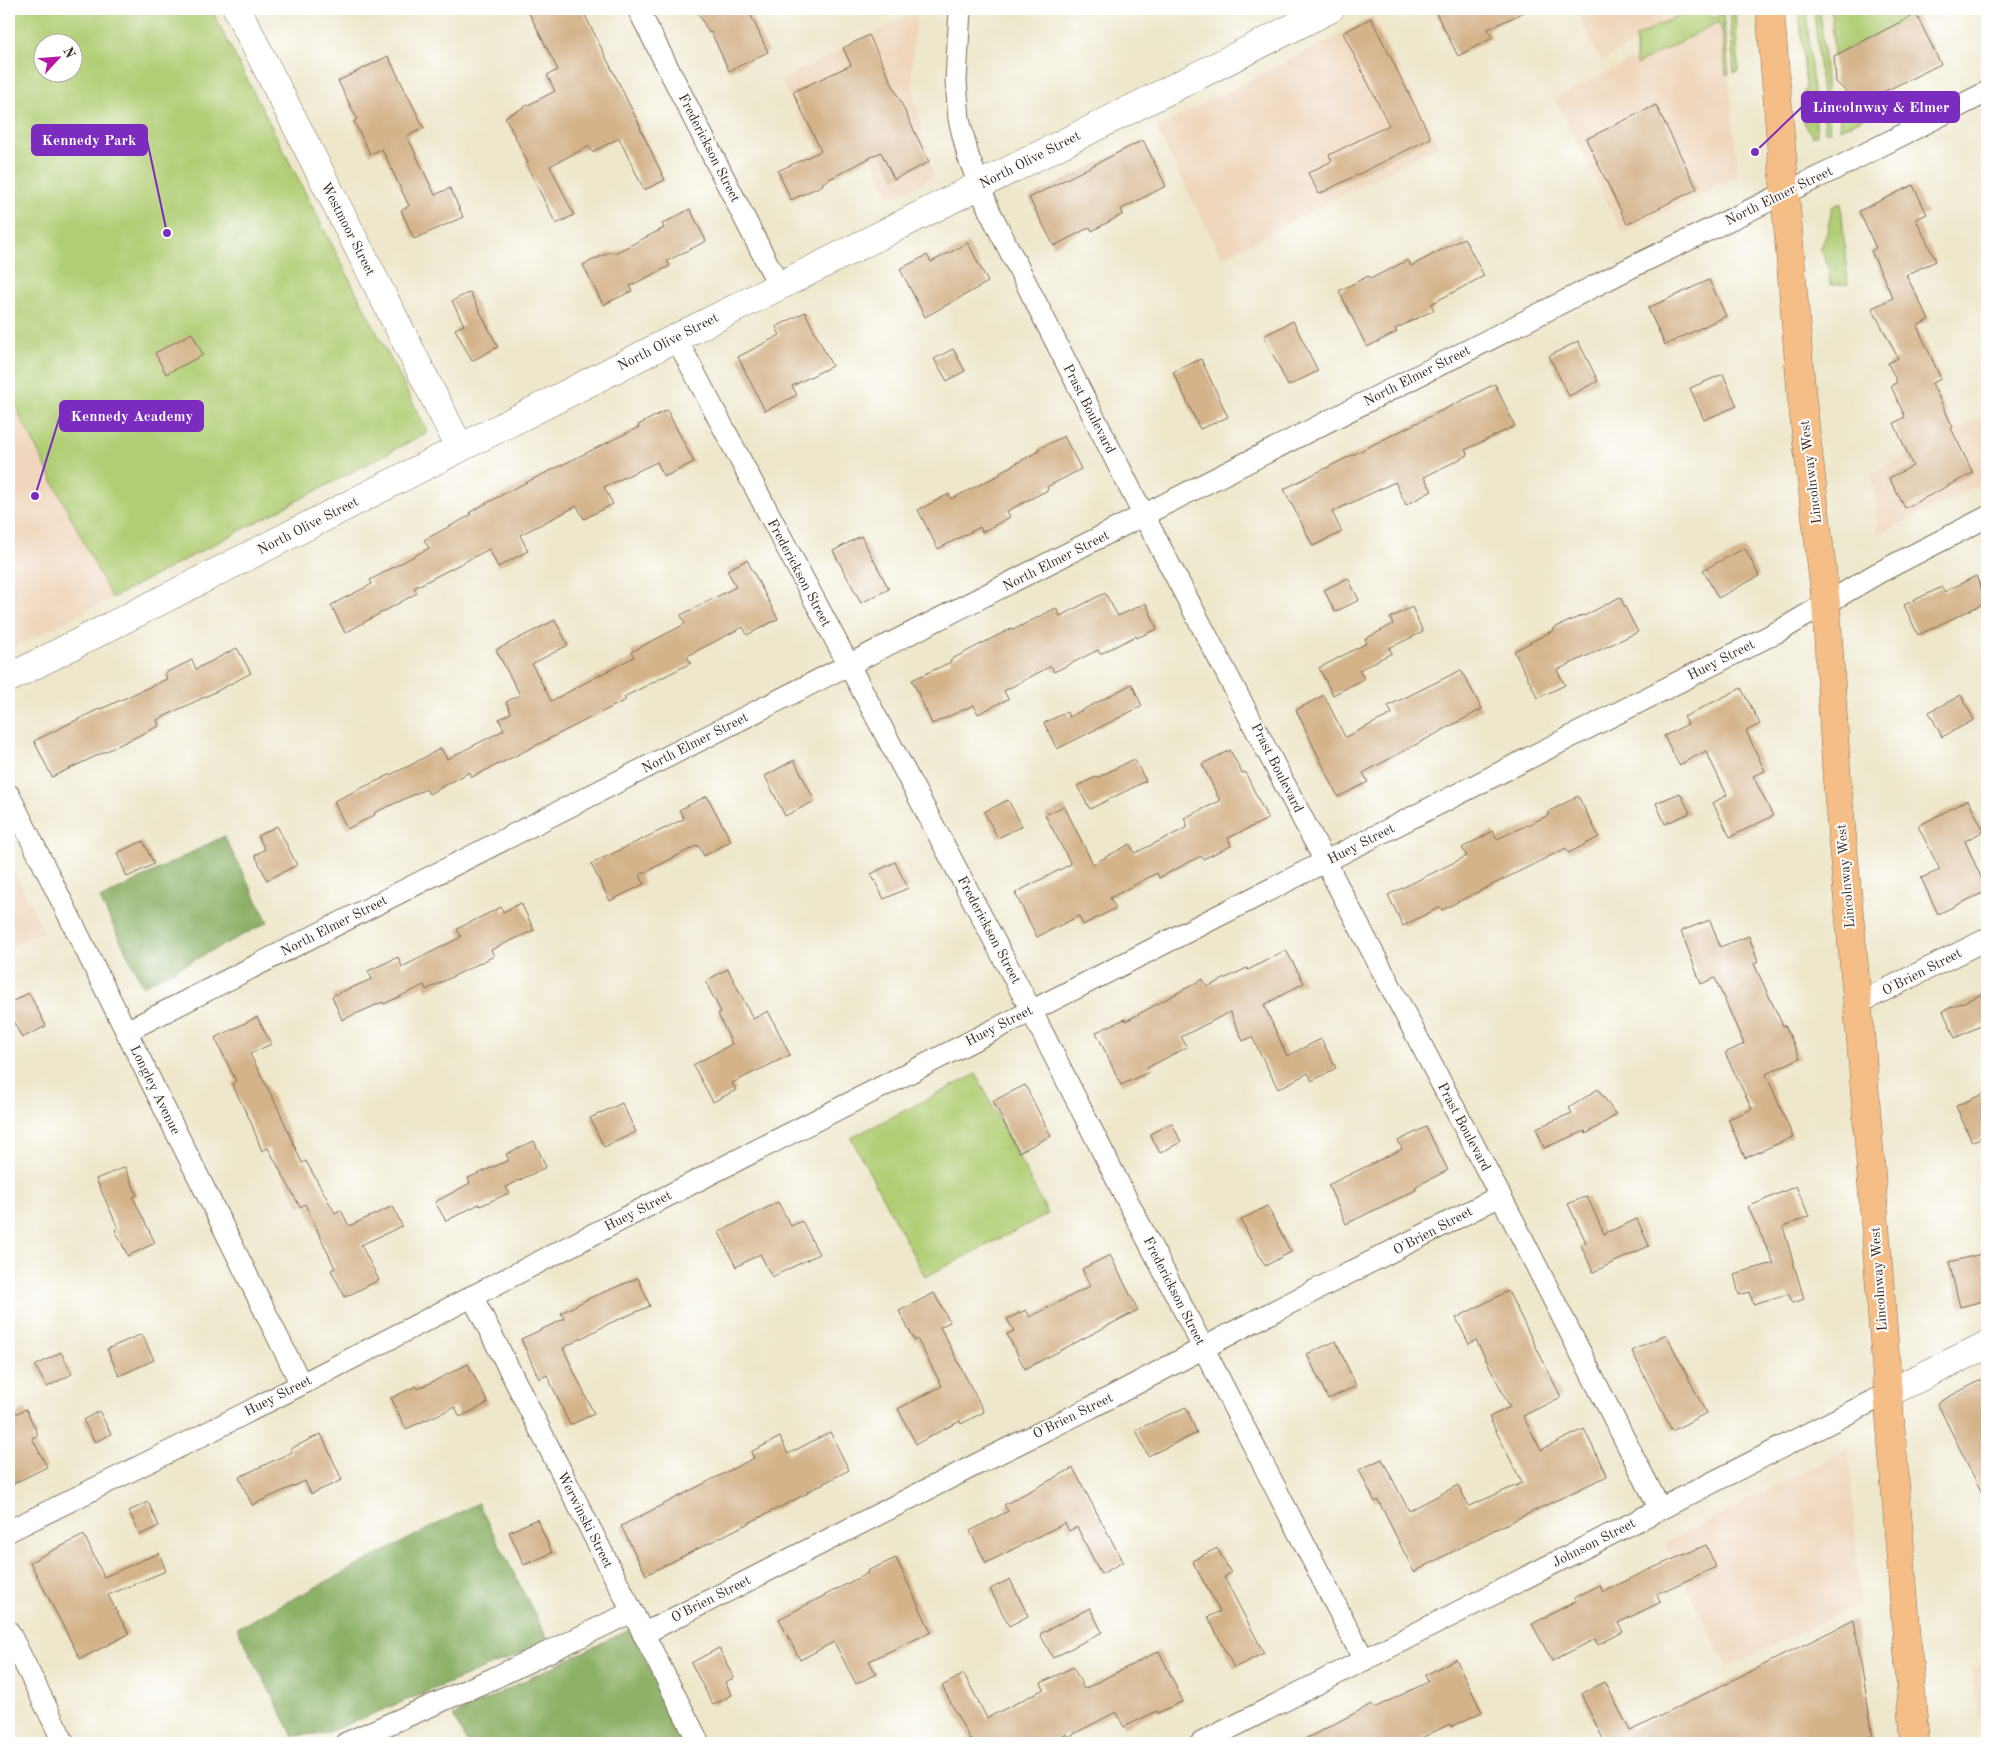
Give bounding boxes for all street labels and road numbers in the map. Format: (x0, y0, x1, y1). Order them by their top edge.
street label: Frederickson Street (676, 91, 742, 205)
street label: North Olive Street (977, 128, 1083, 192)
street label: North Elmer Street (1723, 164, 1835, 228)
street label: Westmoor Street (318, 180, 378, 278)
street label: North Olive Street (615, 310, 721, 374)
street label: North Elmer Street (1361, 343, 1473, 409)
street label: Prast Boulevard (1060, 362, 1118, 456)
street label: Lincolnway West (1798, 419, 1824, 525)
street label: North Olive Street (255, 494, 361, 558)
street label: Frederickson Street (765, 517, 833, 629)
street label: North Elmer Street (1000, 528, 1112, 594)
street label: Huey Street (1685, 637, 1757, 683)
street label: North Elmer Street (639, 710, 751, 776)
street label: Prast Boulevard (1248, 721, 1306, 815)
street label: Huey Street (1325, 821, 1397, 867)
street label: Lincolnway West (1834, 823, 1858, 929)
street label: Frederickson Street (955, 874, 1023, 986)
street label: North Elmer Street (278, 893, 390, 959)
street label: O'Brien Street (1880, 946, 1964, 998)
street label: Huey Street (963, 1003, 1035, 1049)
street label: Longley Avenue (127, 1043, 183, 1137)
street label: Prast Boulevard (1435, 1080, 1493, 1174)
street label: Huey Street (602, 1188, 674, 1234)
street label: O'Brien Street (1391, 1204, 1475, 1258)
street label: Lincolnway West (1868, 1226, 1890, 1332)
street label: Frederickson Street (1141, 1234, 1207, 1348)
street label: Huey Street (242, 1373, 314, 1419)
street label: O'Brien Street (1031, 1391, 1115, 1441)
street label: Werwinski Street (555, 1470, 615, 1571)
street label: Johnson Street (1550, 1516, 1638, 1570)
street label: O'Brien Street (669, 1573, 753, 1625)

